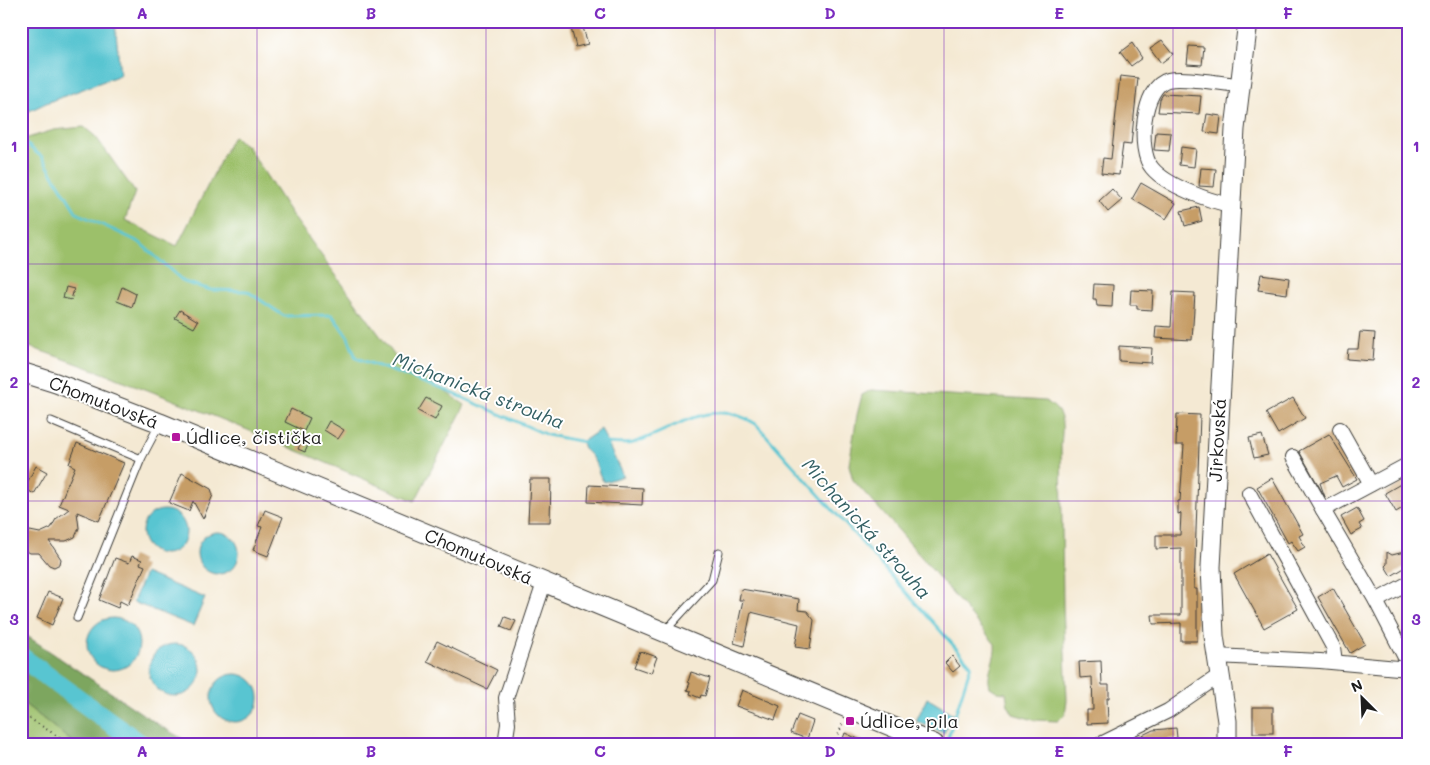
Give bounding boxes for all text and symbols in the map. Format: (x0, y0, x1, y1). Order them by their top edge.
text: A (136, 2, 148, 23)
text: B (366, 2, 376, 23)
text: C (594, 2, 606, 23)
text: D (824, 2, 836, 23)
text: E (1054, 2, 1064, 23)
text: F (1283, 2, 1293, 23)
text: 1 (10, 135, 18, 156)
text: 1 (1412, 135, 1420, 156)
water label: Michanická strouha (390, 346, 568, 434)
street label: Chomutovská (46, 370, 162, 434)
text: 2 (10, 371, 19, 392)
text: 2 (1412, 371, 1421, 392)
street label: Jirkovská (1203, 398, 1231, 482)
place label: Údlice, čistička (186, 425, 322, 449)
marker: Údlice, čistička (170, 431, 182, 443)
water label: Michanická strouha (797, 452, 937, 604)
street label: Chomutovská (421, 522, 537, 590)
text: 3 (9, 608, 19, 629)
text: 3 (1411, 608, 1421, 629)
north arrow (1338, 672, 1388, 722)
text: N (1348, 675, 1365, 697)
place label: Údlice, pila (860, 709, 959, 733)
marker: Údlice, pila (844, 715, 856, 727)
text: A (136, 740, 148, 761)
text: B (366, 740, 376, 761)
text: C (594, 740, 606, 761)
text: D (824, 740, 836, 761)
text: E (1054, 740, 1064, 761)
text: F (1283, 740, 1293, 761)

